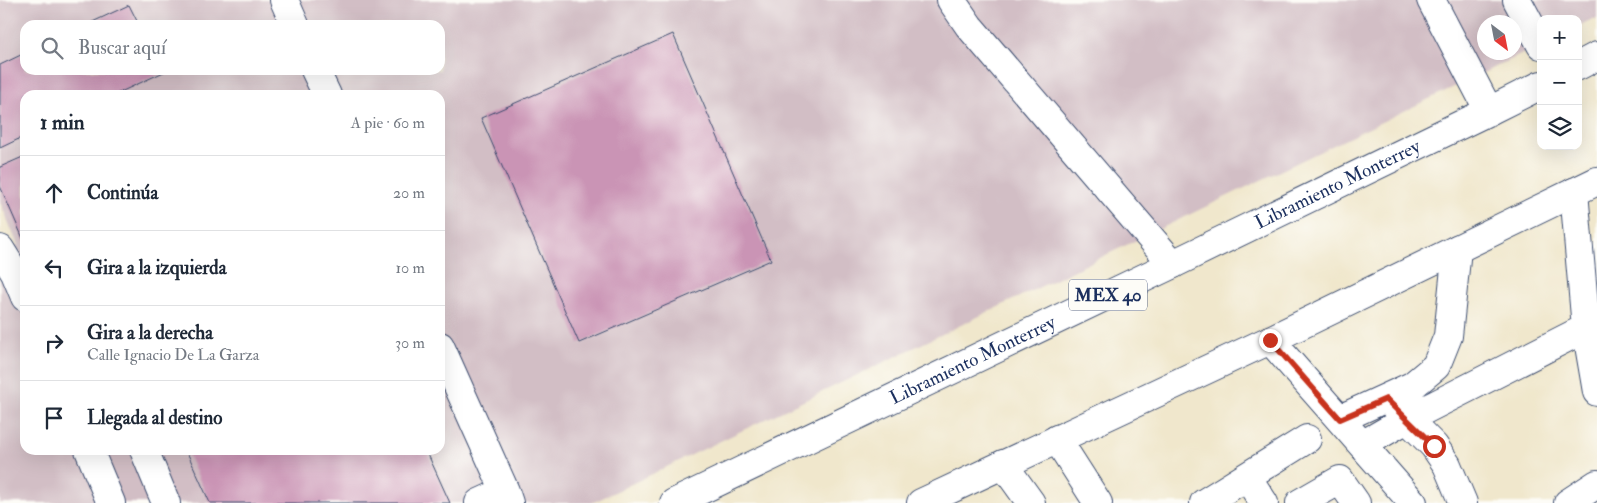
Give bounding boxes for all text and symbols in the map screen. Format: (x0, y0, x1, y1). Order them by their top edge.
north arrow (1477, 15, 1522, 60)
map controls (1537, 15, 1582, 150)
button: + (1537, 15, 1582, 60)
search box (20, 20, 445, 75)
icon: search (38, 34, 66, 62)
text: Buscar aquí (78, 36, 166, 60)
button: − (1537, 60, 1582, 105)
button: layers (1537, 105, 1582, 150)
text: 1 min (40, 109, 85, 136)
text: A pie · 60 m (351, 113, 425, 133)
street label: Libramiento Monterrey (1251, 134, 1425, 235)
icon: ahead (40, 179, 68, 207)
text: Continúa (87, 181, 158, 205)
text: 20 m (393, 183, 425, 203)
icon: left (40, 254, 68, 282)
text: Gira a la izquierda (87, 256, 226, 280)
text: 10 m (395, 258, 425, 278)
road number: MEX 40 (1069, 280, 1147, 310)
street label: Libramiento Monterrey (886, 310, 1060, 410)
text: Gira a la derecha (87, 321, 213, 345)
icon: right (40, 329, 68, 357)
route end (1259, 329, 1282, 352)
text: 30 m (395, 333, 425, 353)
text: Calle Ignacio De La Garza (87, 345, 259, 365)
icon: arrive (40, 404, 68, 432)
text: Llegada al destino (87, 406, 222, 430)
route start (1423, 435, 1446, 458)

